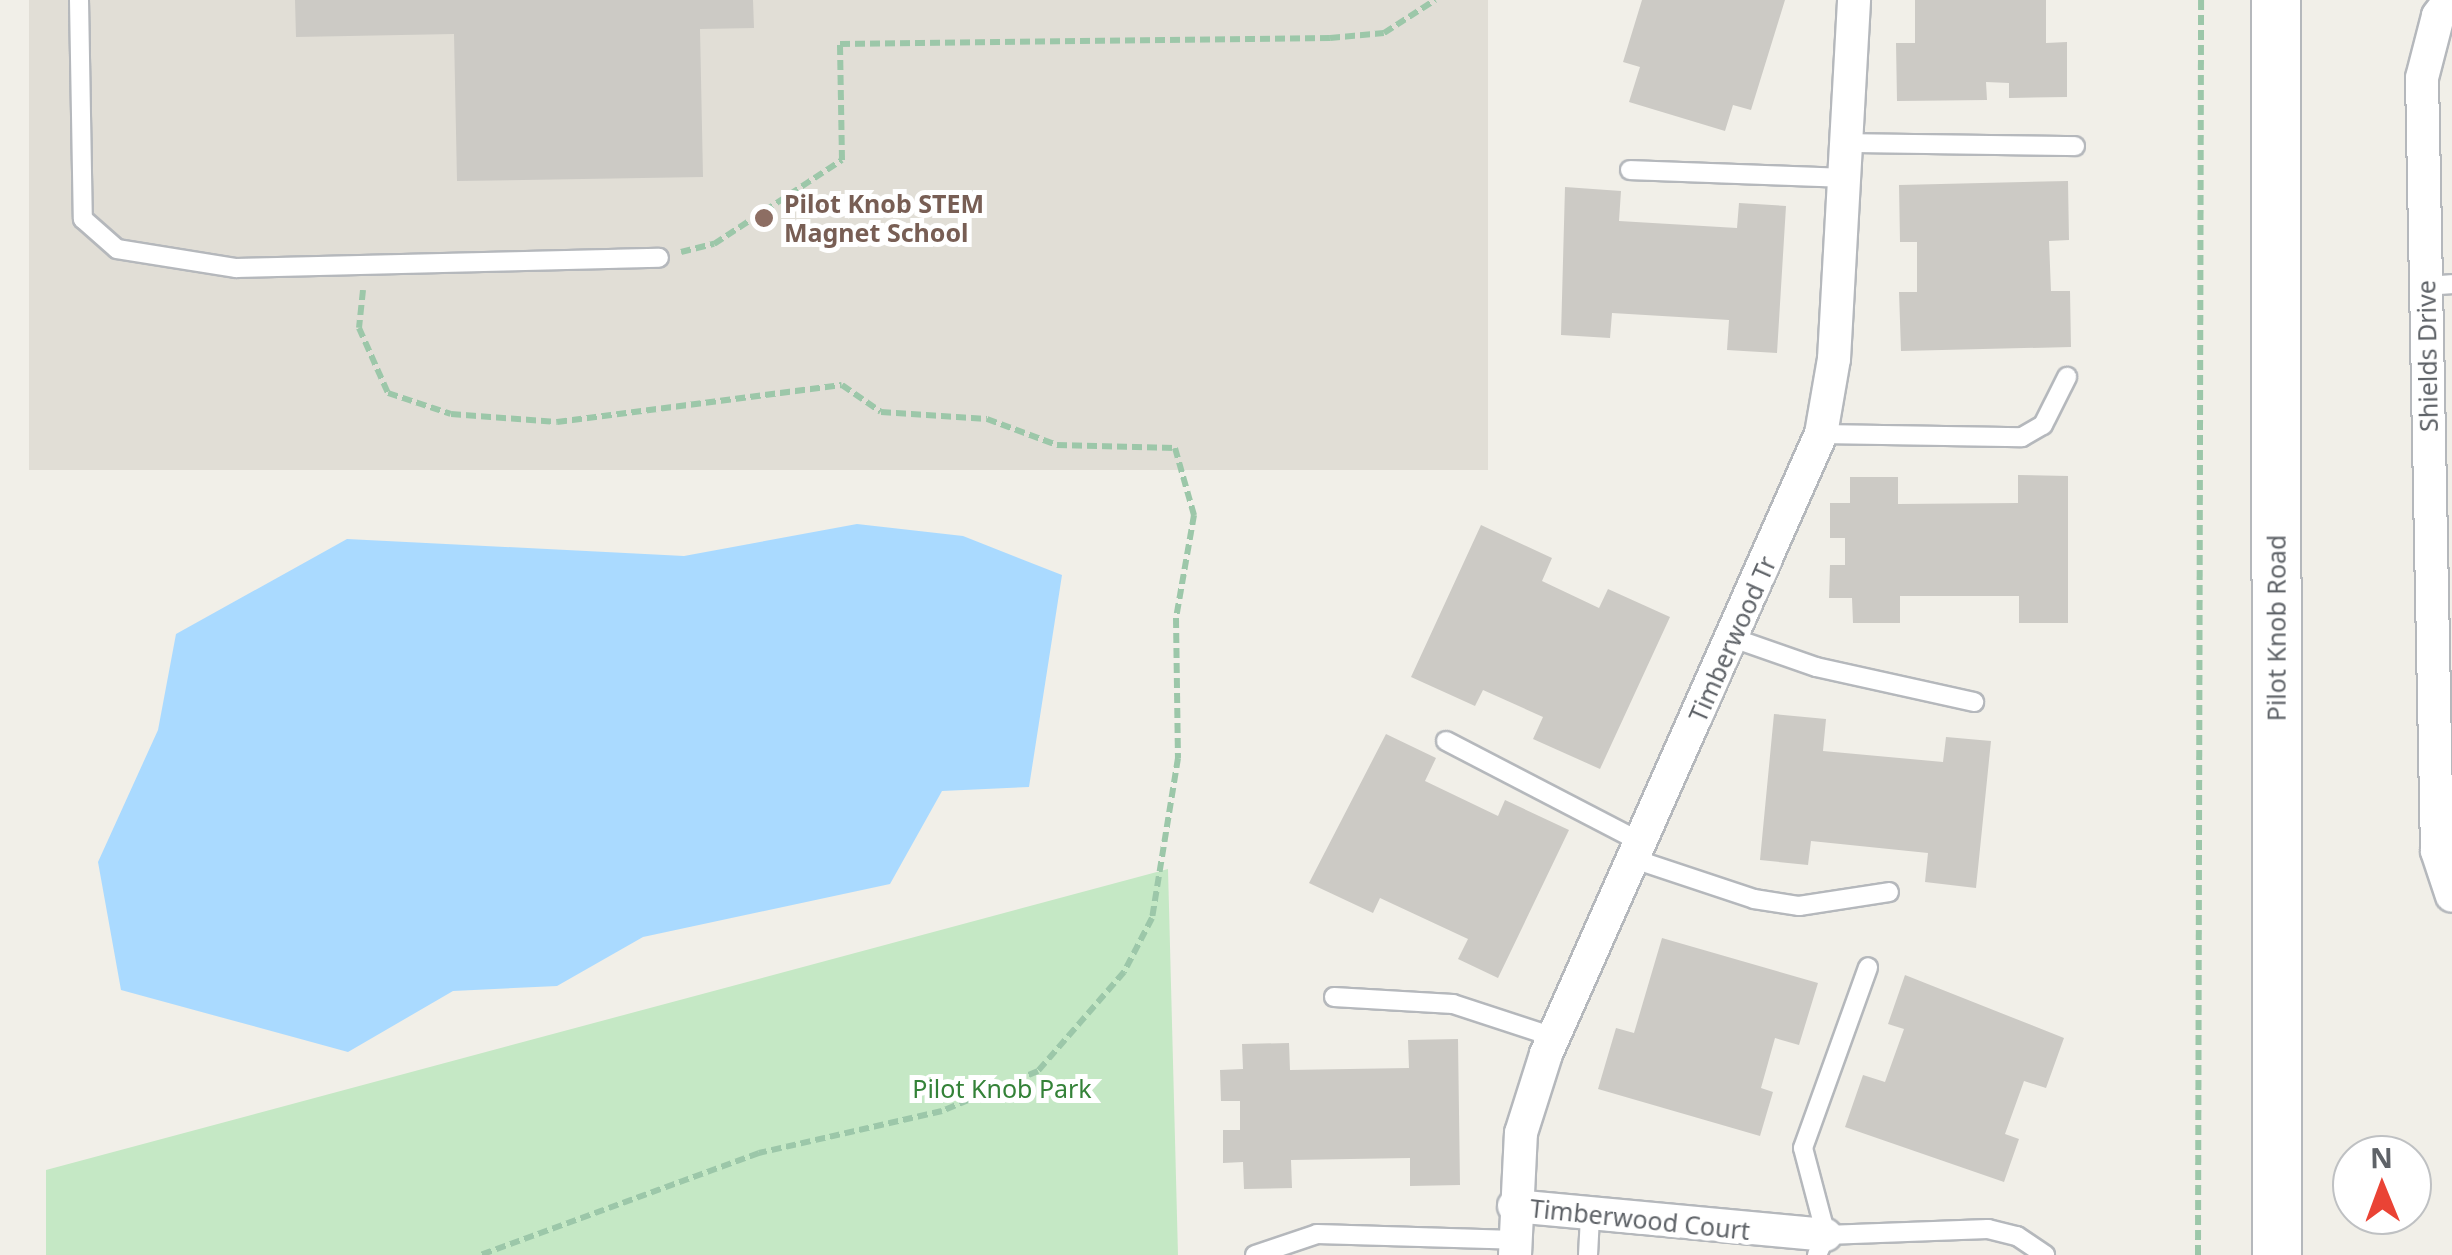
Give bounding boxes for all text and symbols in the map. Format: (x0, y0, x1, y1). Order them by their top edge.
place label: Pilot Knob STEM Magnet School (784, 189, 984, 248)
marker: Pilot Knob STEM Magnet School (753, 207, 775, 229)
street label: Shields Drive (2411, 280, 2443, 432)
street label: Pilot Knob Road (2261, 535, 2291, 721)
street label: Timberwood Tr (1682, 551, 1782, 727)
park label: Pilot Knob Park (912, 1073, 1092, 1103)
north arrow (2332, 1135, 2432, 1235)
text: N (2370, 1138, 2393, 1176)
street label: Timberwood Court (1529, 1193, 1751, 1245)

